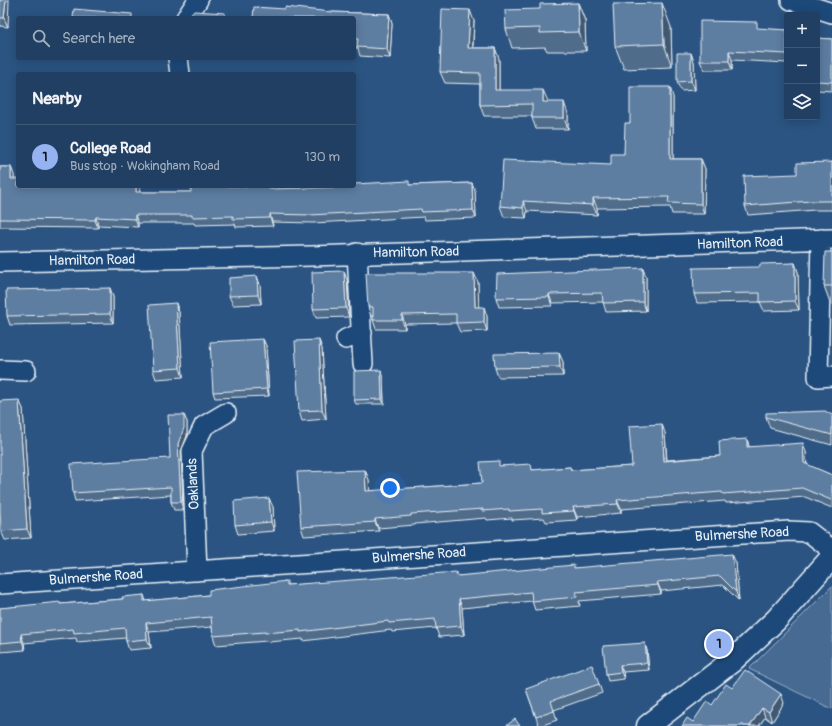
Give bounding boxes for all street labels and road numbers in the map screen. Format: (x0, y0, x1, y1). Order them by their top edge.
street label: Hamilton Road (696, 233, 784, 253)
street label: Hamilton Road (373, 243, 460, 261)
street label: Hamilton Road (49, 251, 136, 269)
street label: Oaklands (183, 457, 203, 510)
street label: Bulmershe Road (694, 523, 790, 545)
street label: Bulmershe Road (371, 543, 467, 567)
street label: Bulmershe Road (48, 565, 144, 589)

